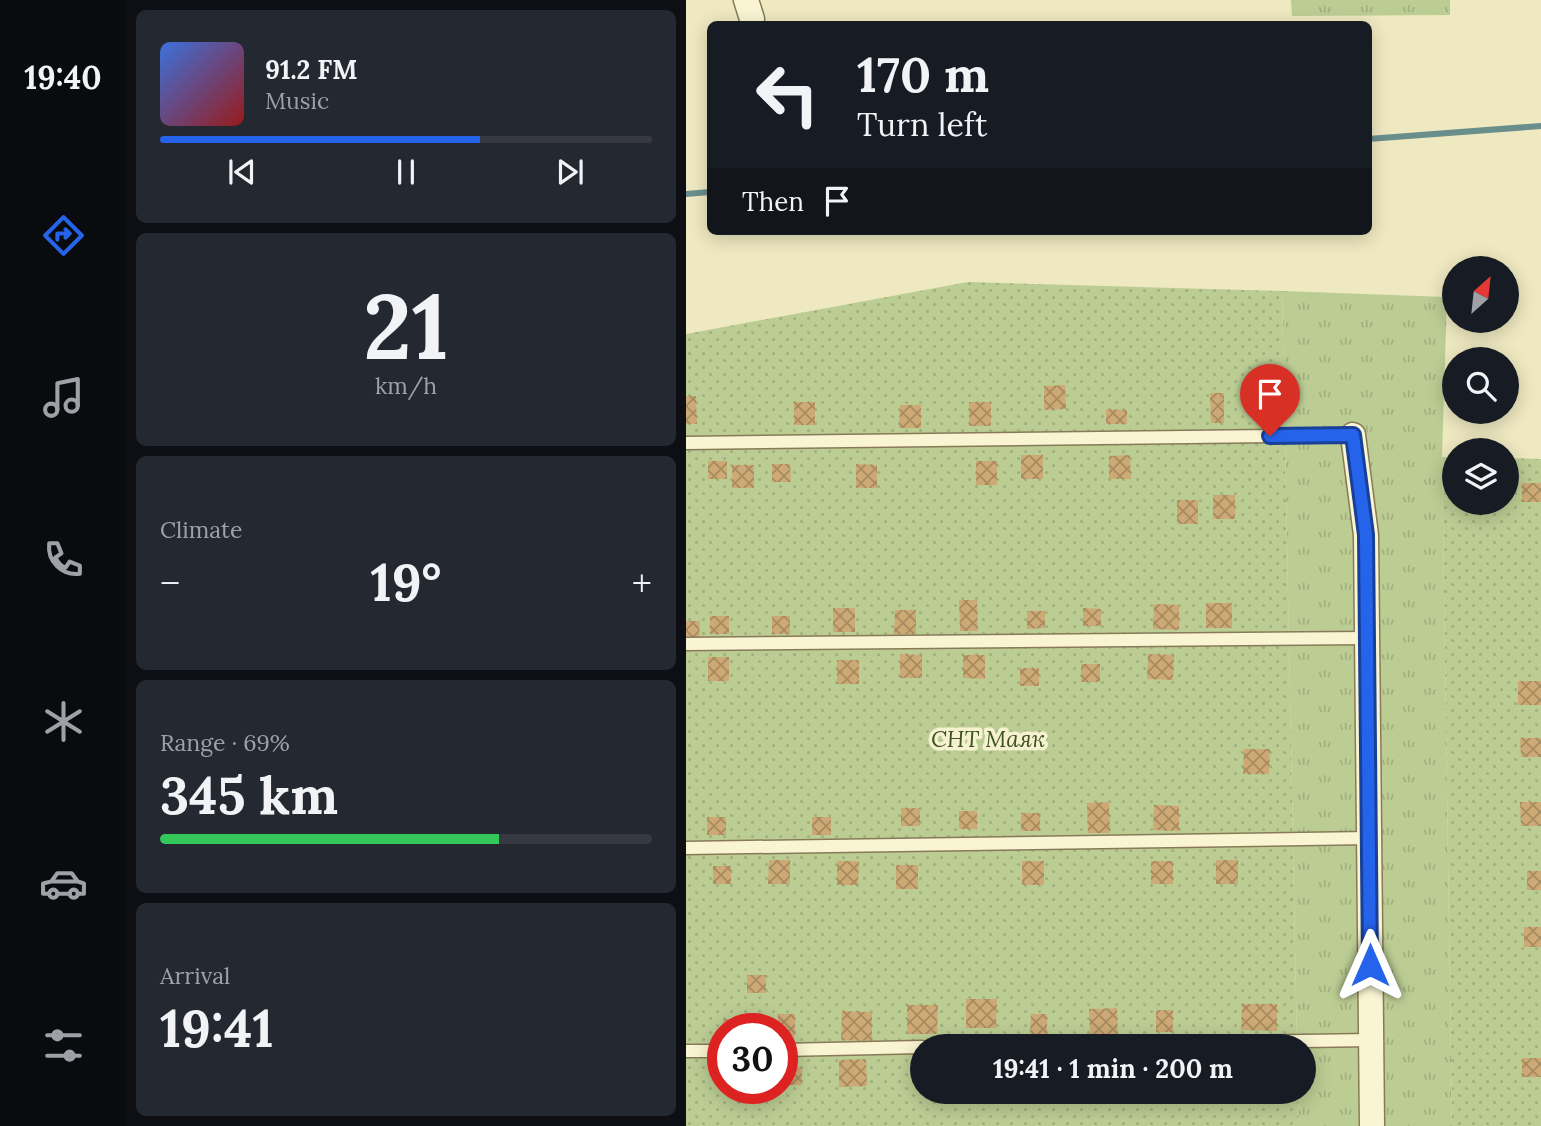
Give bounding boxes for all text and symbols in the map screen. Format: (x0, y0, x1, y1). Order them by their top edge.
text: 170 m (857, 43, 989, 105)
icon: left (742, 49, 833, 140)
text: 91.2 FM (265, 53, 357, 86)
text: 19:40 (24, 57, 102, 98)
text: Music (265, 86, 329, 115)
text: Turn left (857, 104, 987, 145)
icon: previous (223, 153, 261, 191)
icon: pause (387, 153, 425, 191)
icon: next (551, 153, 589, 191)
icon: arrive (818, 182, 856, 220)
text: Then (742, 185, 804, 218)
icon: directions (39, 211, 88, 260)
north arrow (1442, 256, 1519, 332)
map controls (1442, 256, 1519, 515)
text: 21 (363, 267, 449, 384)
button: search (1442, 347, 1519, 424)
pin (1240, 364, 1300, 436)
text: km/h (375, 371, 437, 400)
icon: music (39, 373, 88, 422)
icon: arrive (1251, 375, 1289, 413)
button: layers (1442, 438, 1519, 515)
text: Climate (160, 515, 242, 544)
icon: phone (39, 535, 88, 584)
text: 19° (371, 549, 441, 615)
text: − (160, 559, 180, 607)
text: + (632, 559, 652, 607)
icon: climate (39, 697, 88, 746)
park label: СНТ Маяк (931, 724, 1045, 753)
text: Range · 69% (160, 728, 290, 757)
text: 345 km (160, 762, 338, 828)
icon: car (39, 859, 88, 908)
position arrow (1333, 928, 1407, 1002)
text: Arrival (160, 961, 230, 990)
text: 19:41 (160, 995, 274, 1061)
speed limit sign: 30 (707, 1013, 798, 1104)
icon: filters (39, 1021, 88, 1070)
text: 19:41 · 1 min · 200 m (993, 1052, 1233, 1085)

